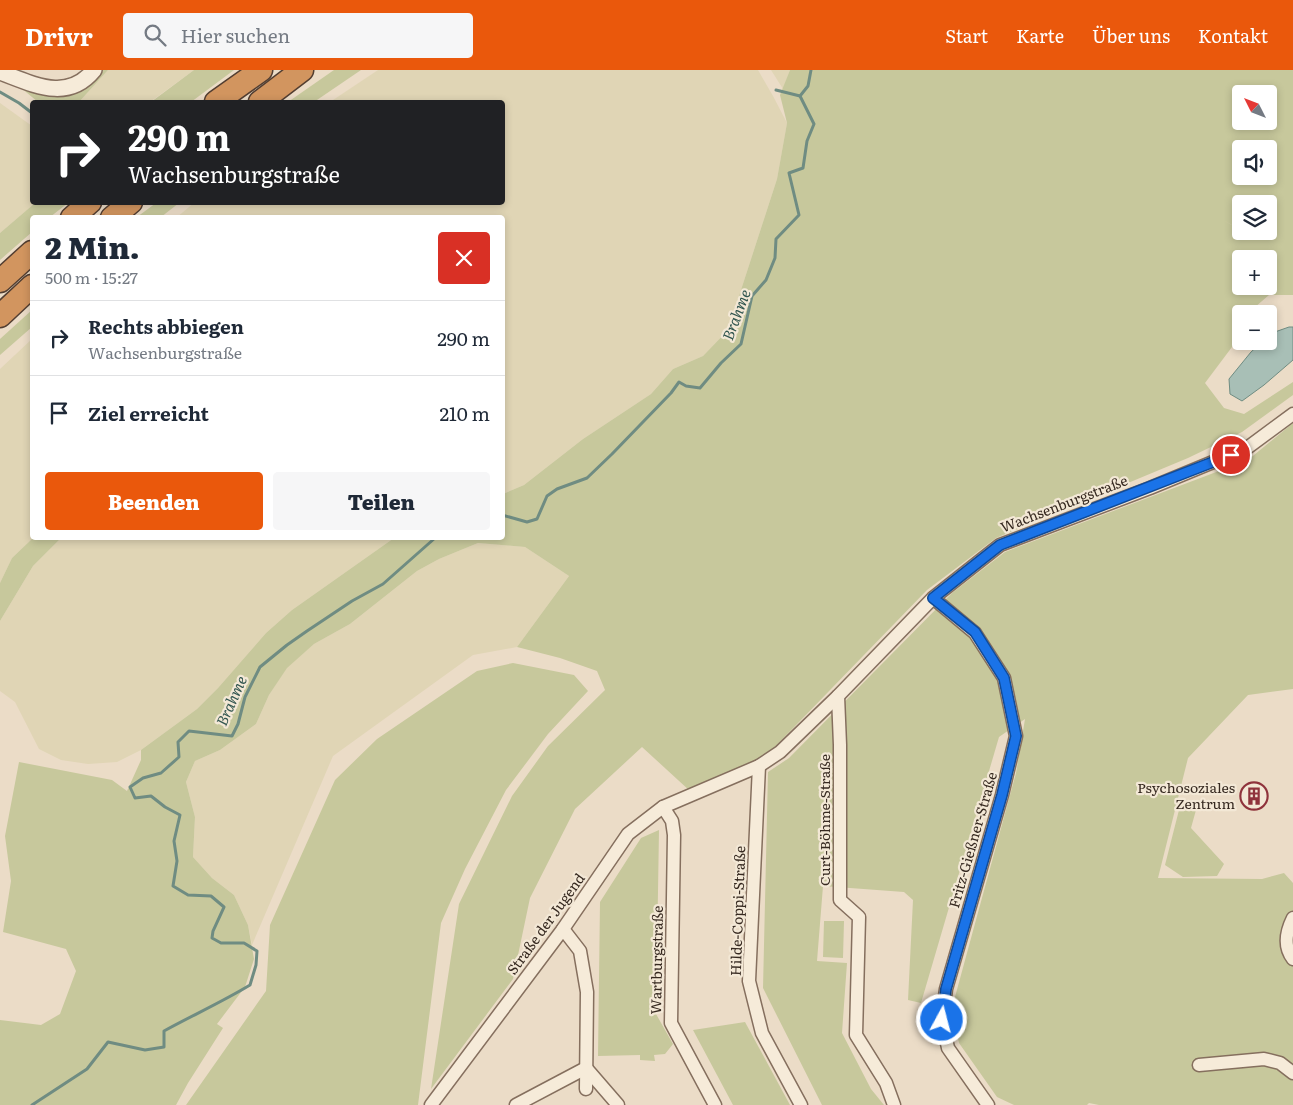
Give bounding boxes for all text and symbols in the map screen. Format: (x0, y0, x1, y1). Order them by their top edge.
search box (123, 13, 473, 58)
text: Drivr (25, 18, 93, 53)
icon: search (141, 21, 169, 49)
text: Hier suchen (181, 21, 290, 49)
text: Start (945, 22, 988, 49)
text: Karte (1016, 22, 1064, 49)
text: Über uns (1092, 22, 1170, 49)
text: Kontakt (1198, 22, 1268, 49)
north arrow (1232, 85, 1278, 130)
map controls (1232, 85, 1277, 350)
text: 290 m (128, 110, 230, 162)
icon: right (45, 120, 110, 185)
button: sound (1232, 140, 1277, 185)
text: Wachsenburgstraße (128, 157, 340, 190)
button: layers (1232, 195, 1277, 240)
text: 2 Min. (45, 224, 140, 268)
button: close (438, 232, 490, 284)
button: + (1232, 250, 1277, 295)
text: 500 m · 15:27 (45, 265, 138, 289)
water label: Brahme (715, 286, 756, 343)
button: − (1232, 305, 1277, 350)
text: Rechts abbiegen (88, 312, 244, 340)
icon: right (45, 324, 73, 352)
text: 290 m (437, 324, 490, 352)
text: Wachsenburgstraße (88, 340, 242, 364)
icon: arrive (45, 399, 73, 427)
text: Ziel erreicht (88, 399, 209, 427)
text: 210 m (439, 399, 490, 427)
pin (1210, 434, 1252, 476)
icon: arrive (1217, 441, 1245, 469)
street label: Wachsenburgstraße (997, 470, 1130, 537)
button: Beenden (45, 472, 263, 530)
button: Teilen (273, 472, 490, 530)
water label: Brahme (209, 672, 252, 729)
street label: Curt-Böhme-Straße (814, 754, 834, 886)
street label: Fritz-Gießner-Straße (943, 769, 1001, 910)
place label: Psychosoziales Zentrum (1137, 777, 1235, 813)
building icon: Psychosoziales Zentrum (1239, 781, 1269, 811)
street label: Hilde-Coppi-Straße (725, 845, 749, 976)
street label: Straße der Jugend (502, 868, 589, 978)
street label: Wartburgstraße (645, 905, 667, 1015)
position arrow (915, 993, 967, 1045)

